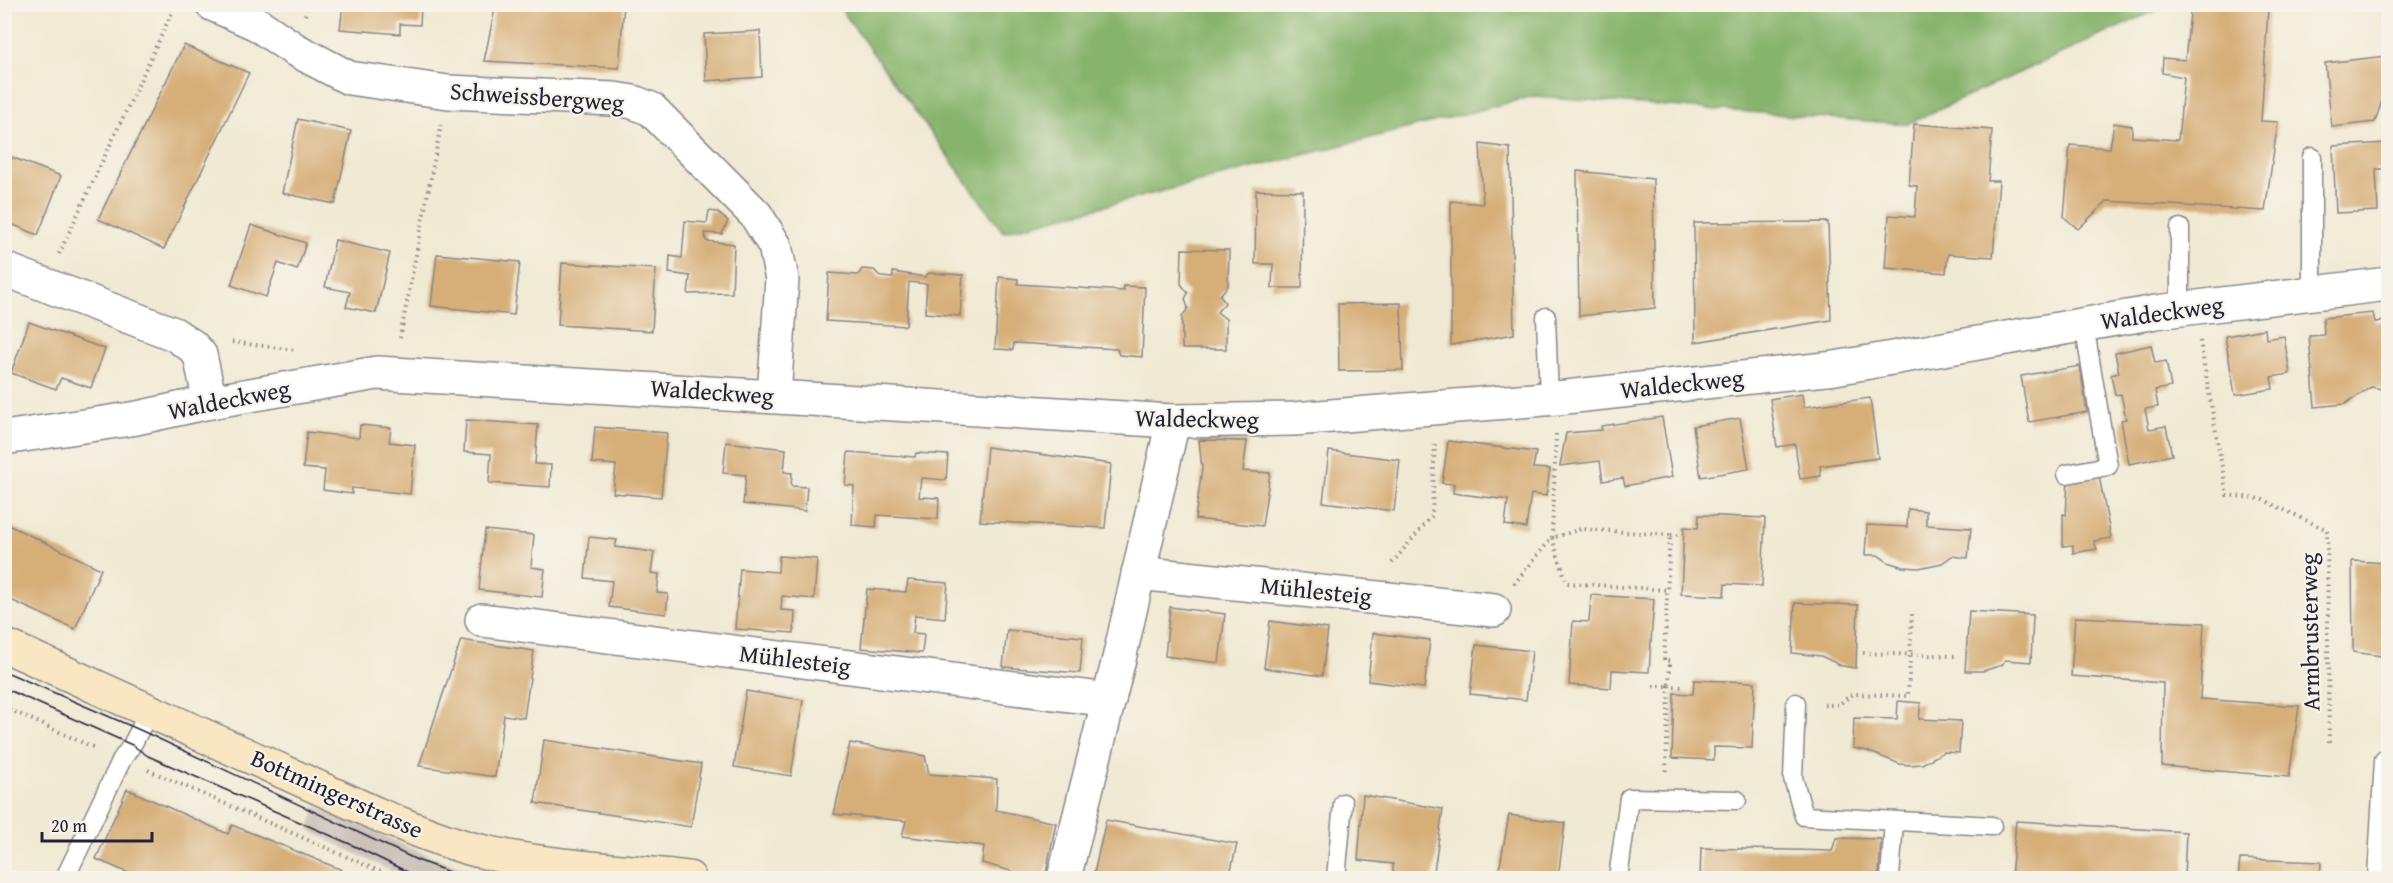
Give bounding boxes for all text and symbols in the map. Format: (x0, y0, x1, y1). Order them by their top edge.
street label: Schweissbergweg (449, 73, 625, 120)
street label: Waldeckweg (2098, 287, 2226, 338)
street label: Waldeckweg (1619, 360, 1745, 407)
street label: Waldeckweg (649, 370, 775, 413)
street label: Waldeckweg (165, 371, 293, 429)
street label: Waldeckweg (1135, 400, 1259, 437)
street label: Armbrusterweg (2291, 553, 2328, 711)
street label: Mühlesteig (1258, 567, 1374, 614)
street label: Mühlesteig (737, 635, 853, 684)
street label: Bottmingerstrasse (246, 740, 429, 847)
scale bar (42, 805, 152, 843)
text: 20 m (51, 812, 87, 839)

